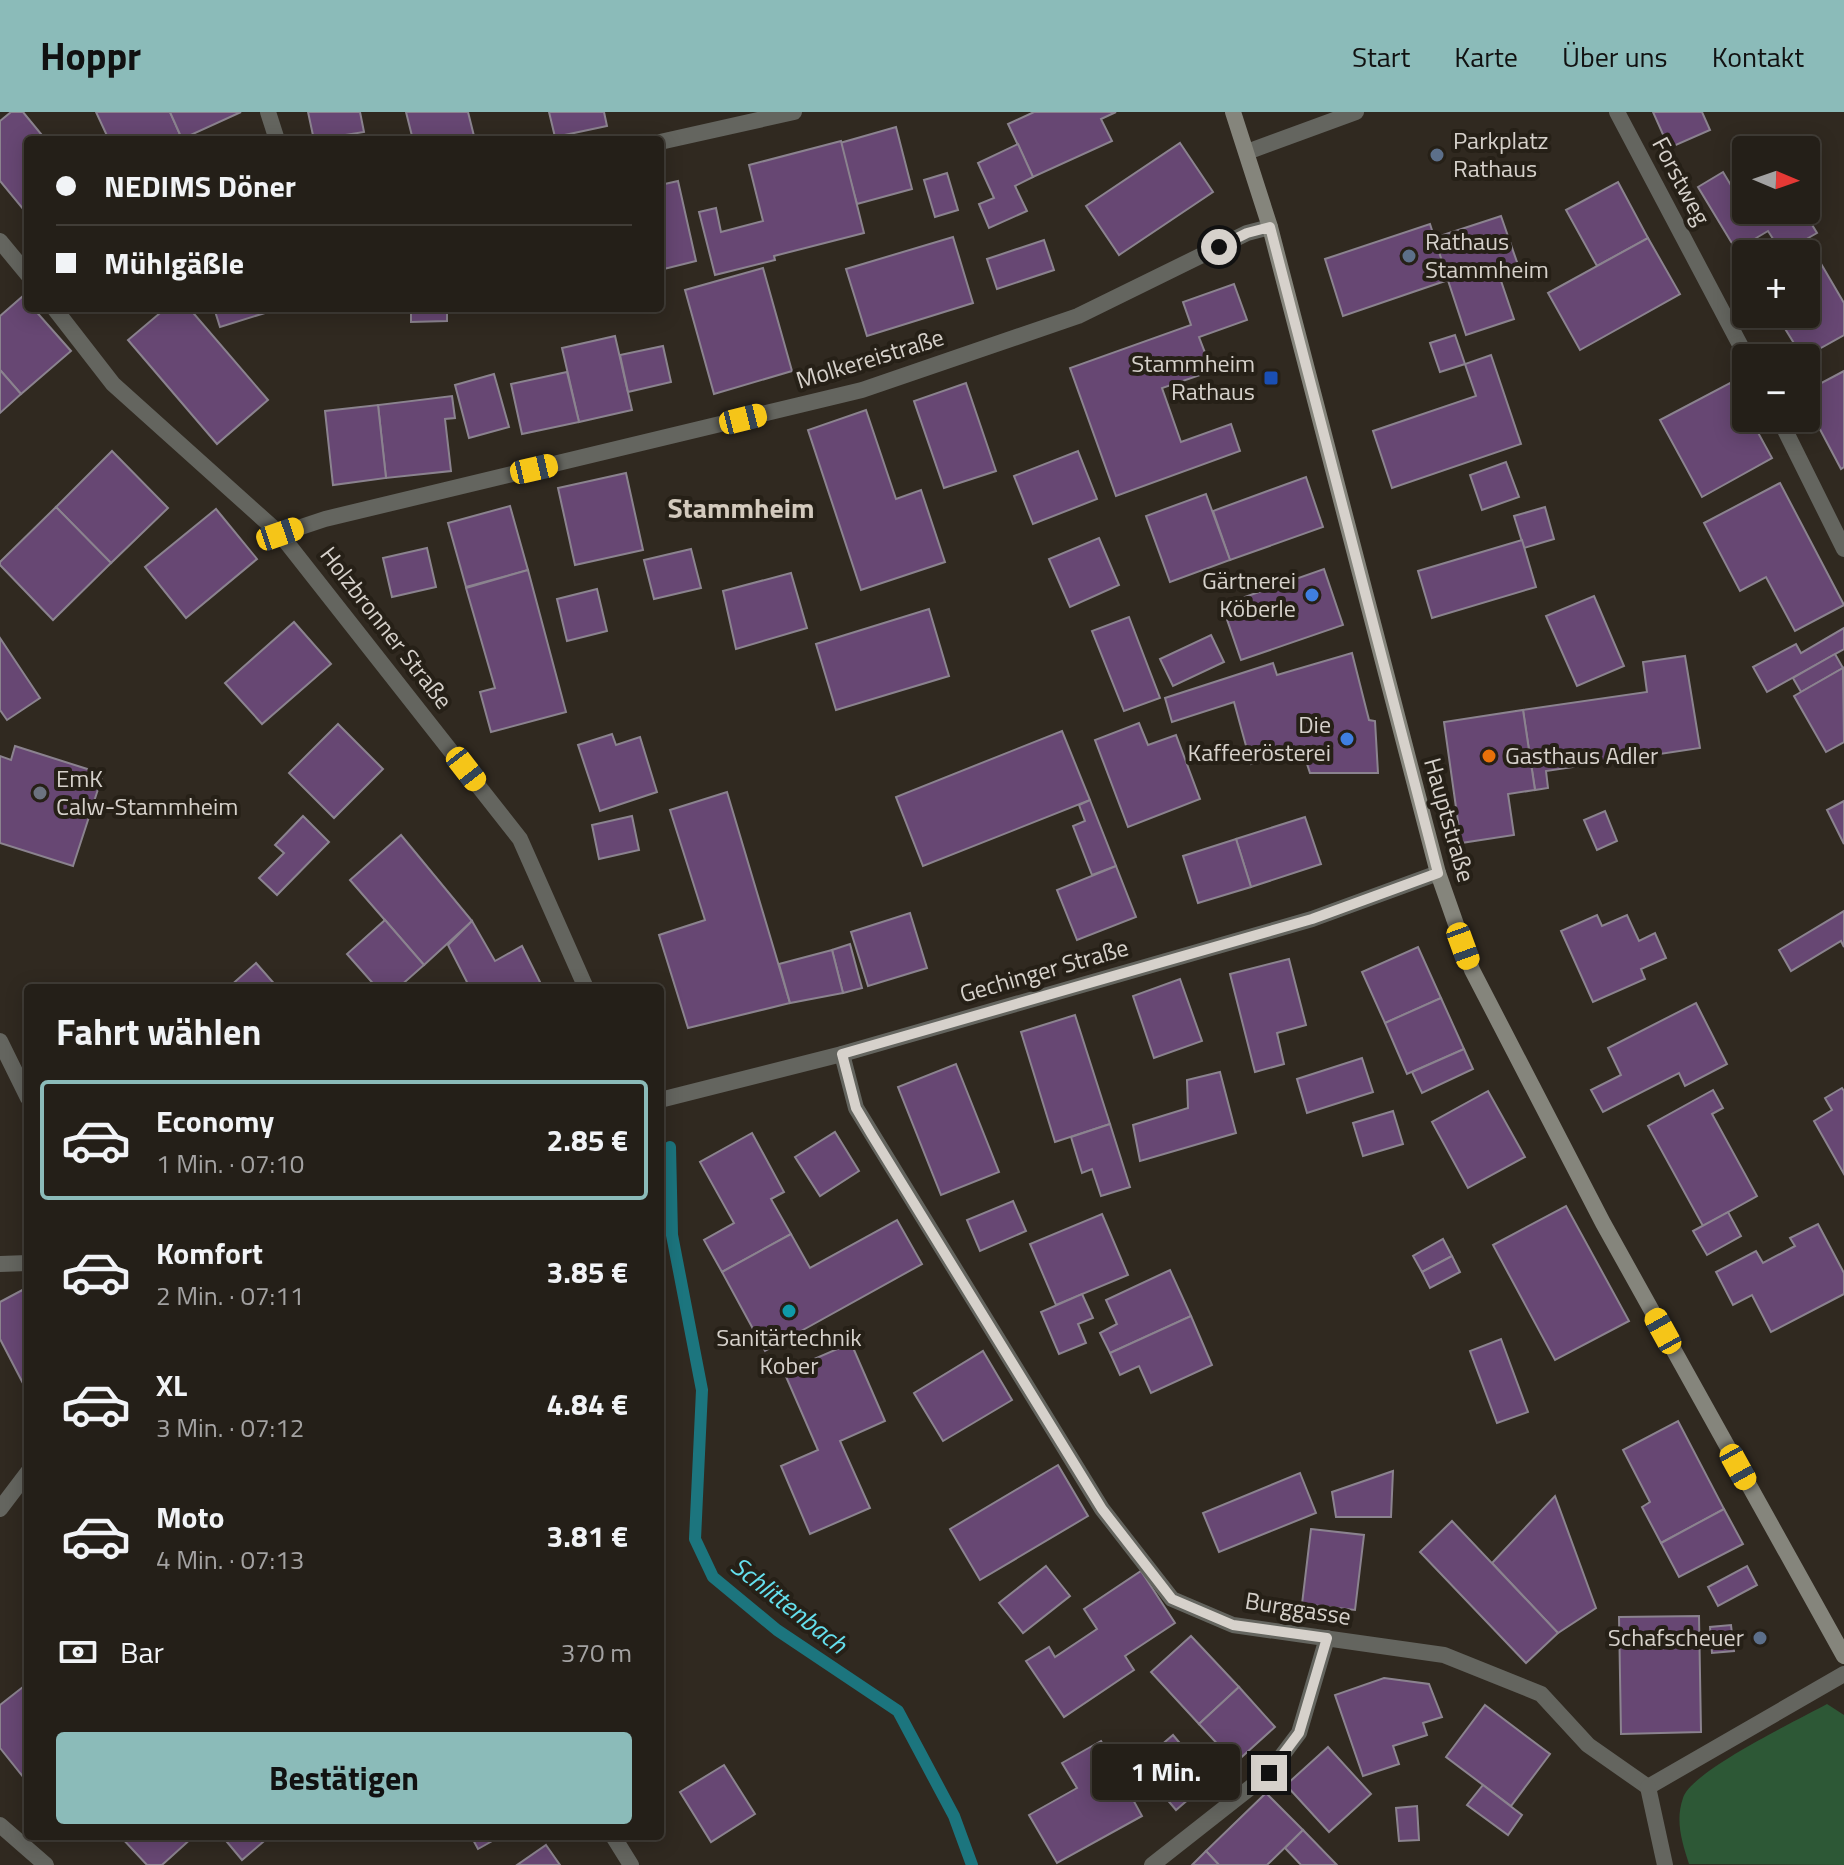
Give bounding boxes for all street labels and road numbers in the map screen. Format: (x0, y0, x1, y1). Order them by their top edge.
street label: Forstweg (1644, 130, 1720, 231)
street label: Molkereistraße (791, 318, 948, 398)
street label: Holzbronner Straße (312, 538, 462, 716)
street label: Hauptstraße (1415, 753, 1485, 886)
street label: Gechinger Straße (955, 929, 1132, 1011)
street label: Burggasse (1243, 1582, 1354, 1634)

